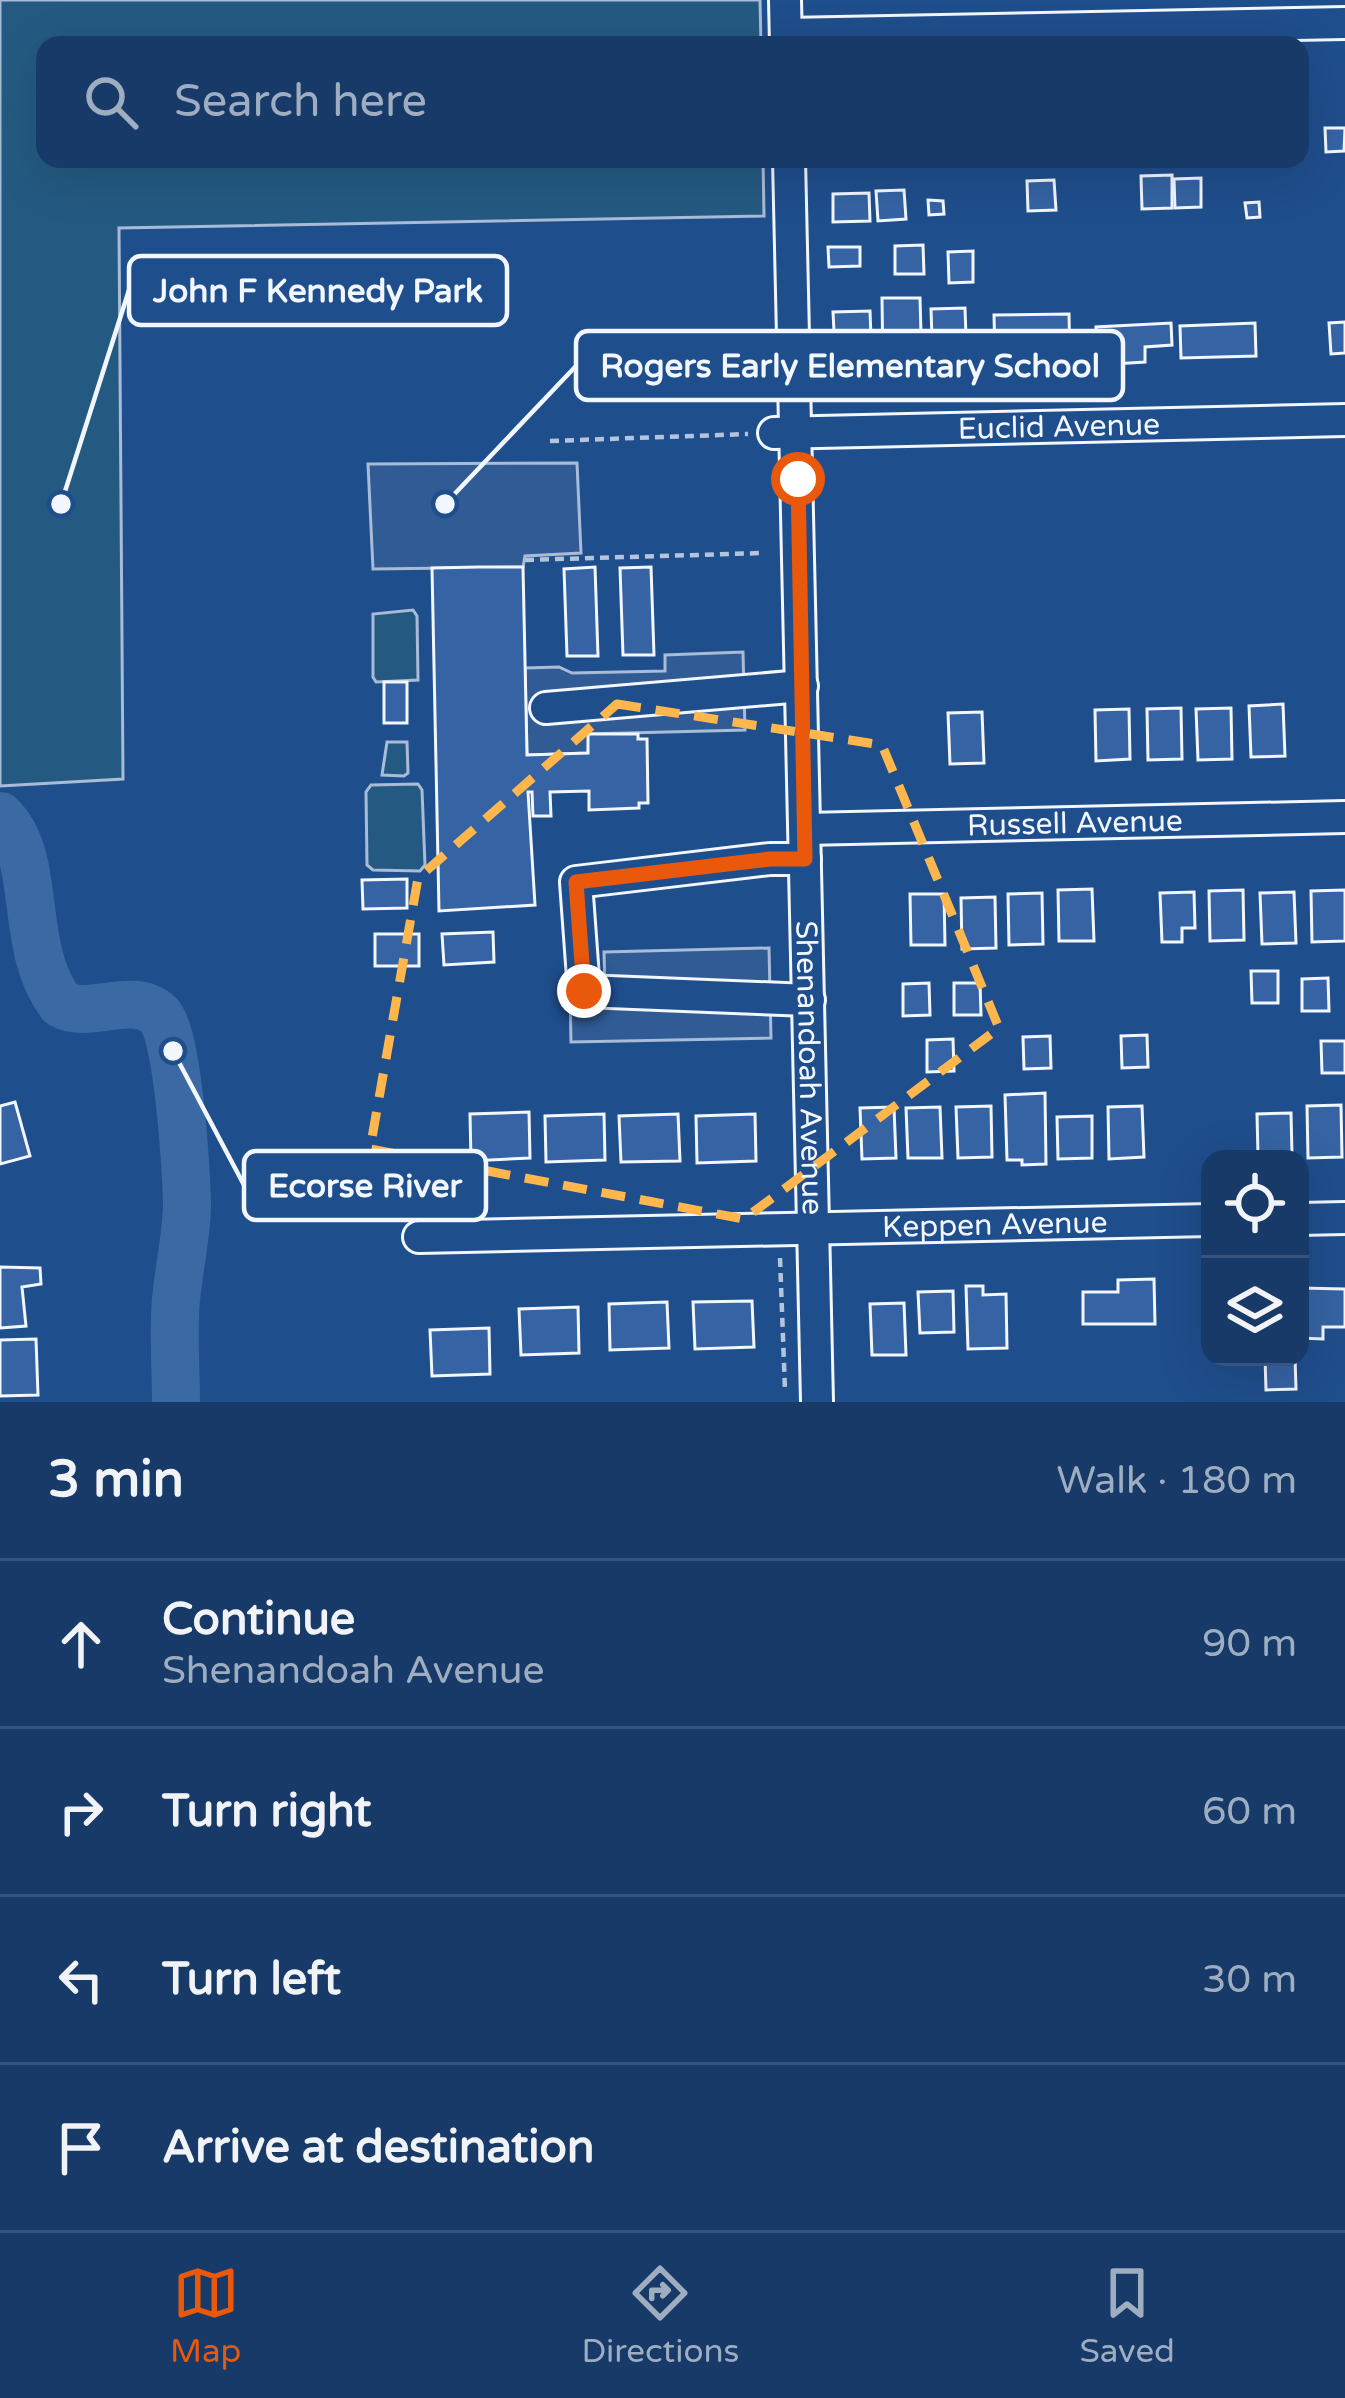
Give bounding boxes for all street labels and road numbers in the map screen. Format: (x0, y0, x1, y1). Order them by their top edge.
street label: Euclid Avenue (957, 406, 1160, 448)
street label: Russell Avenue (967, 803, 1183, 844)
street label: Shenandoah Avenue (787, 920, 831, 1215)
street label: Keppen Avenue (882, 1204, 1108, 1246)

